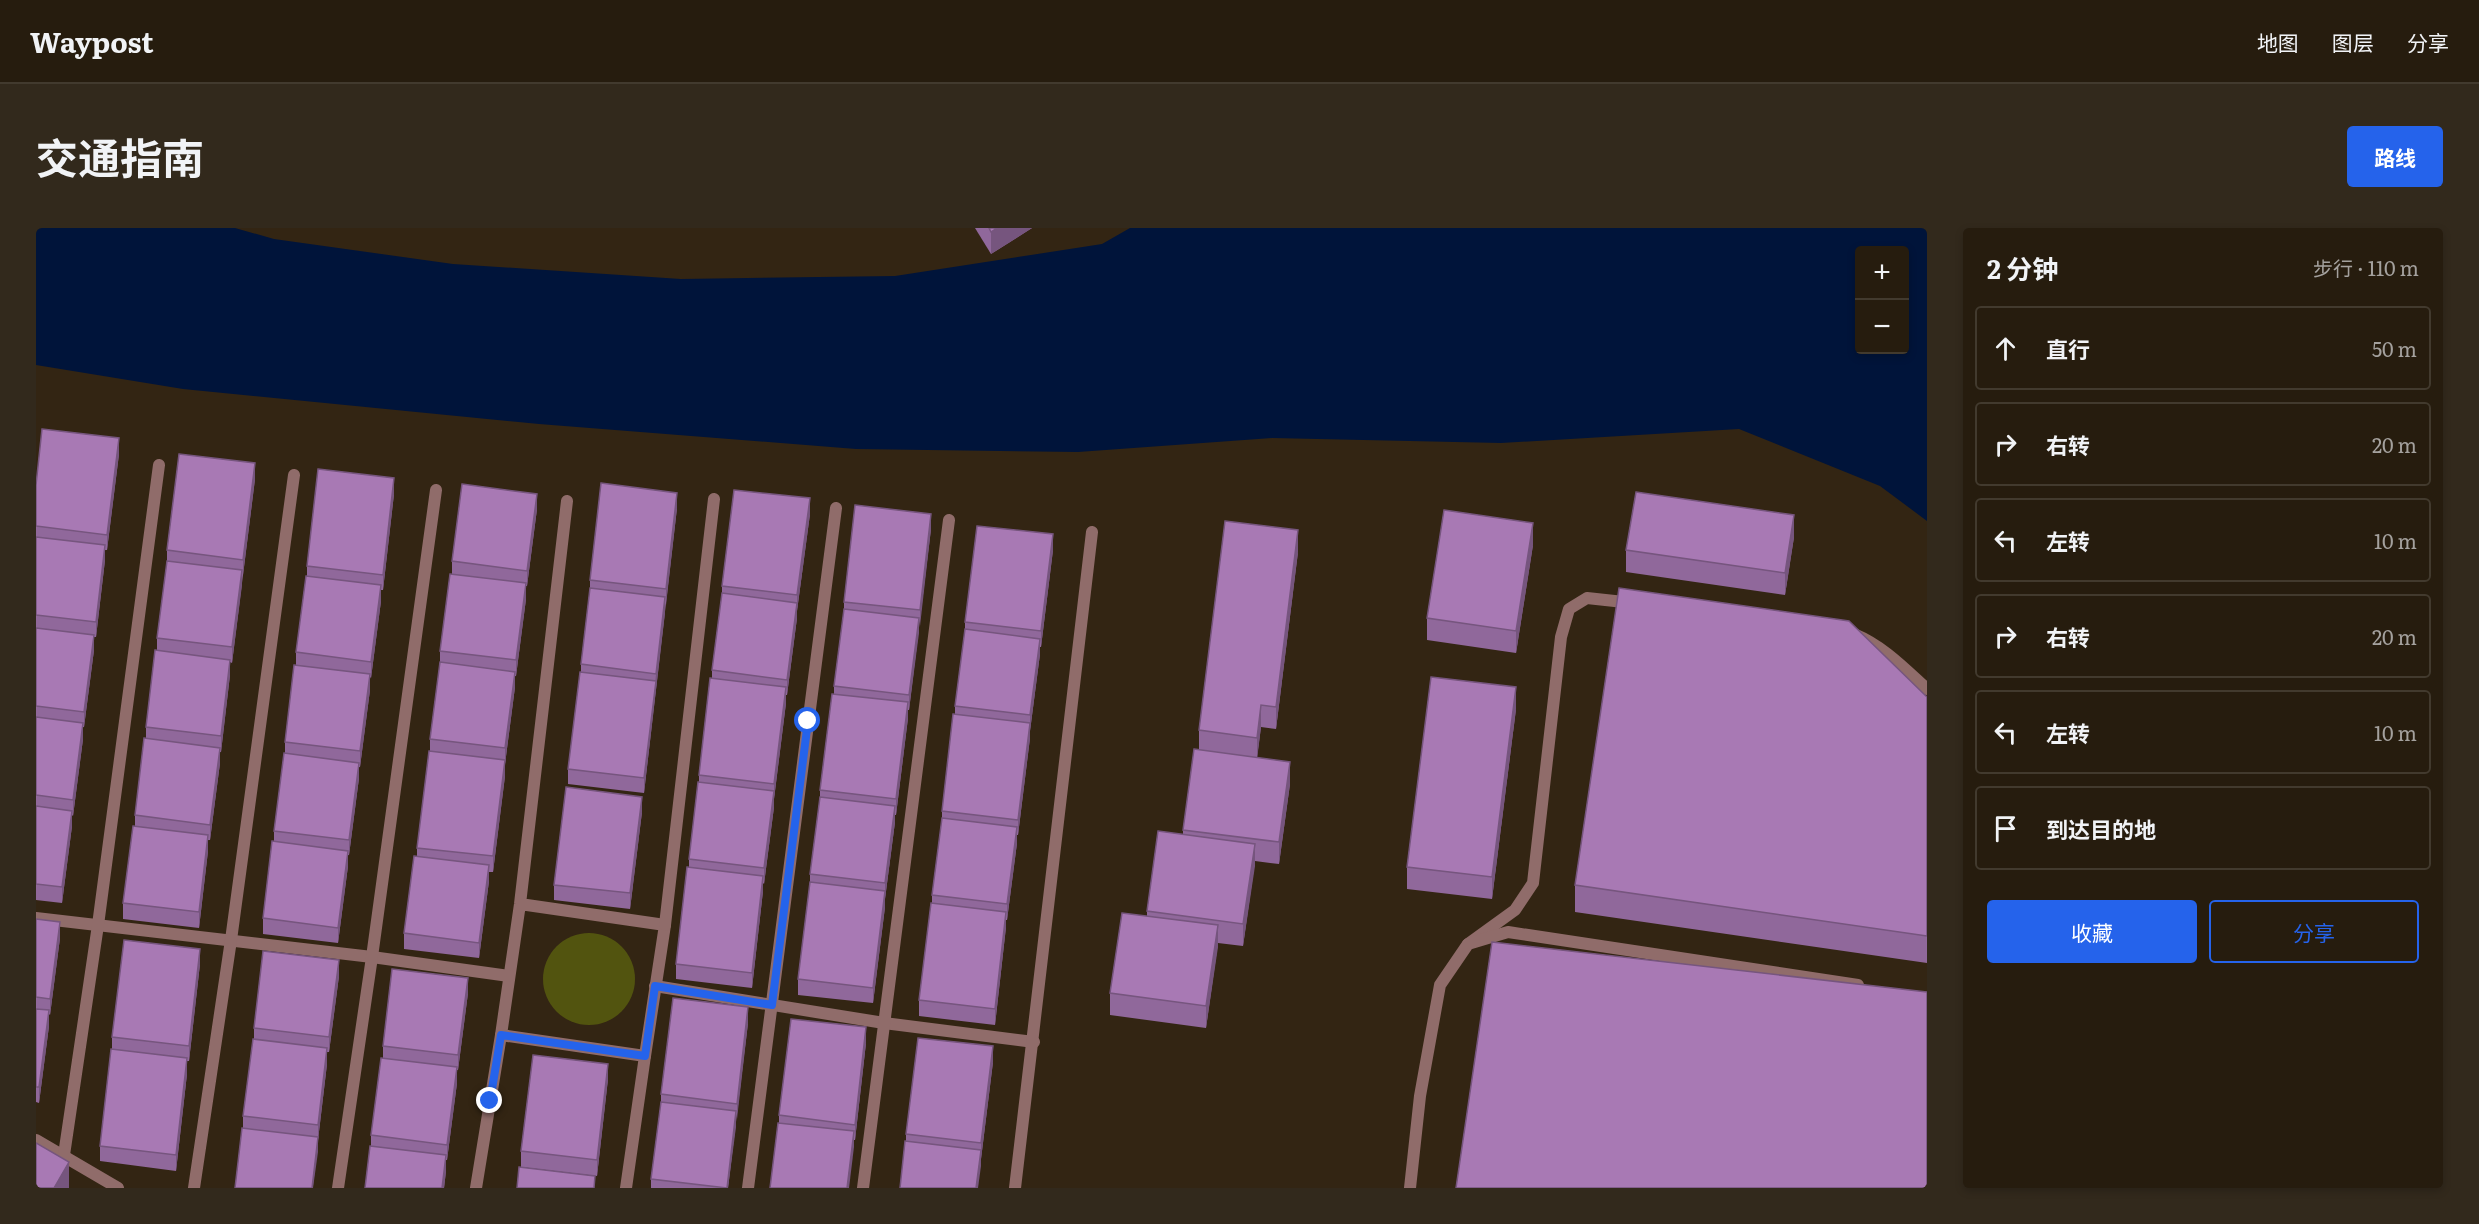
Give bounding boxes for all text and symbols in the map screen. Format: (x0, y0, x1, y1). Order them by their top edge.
text: Waypost (30, 20, 154, 62)
text: 地图 (2257, 26, 2299, 57)
text: 图层 (2332, 26, 2374, 57)
text: 分享 (2407, 26, 2449, 57)
text: 交通指南 (36, 125, 204, 187)
button: 路线 (2347, 126, 2443, 187)
map controls (1855, 246, 1909, 354)
button: + (1855, 246, 1909, 300)
text: 2 分钟 (1987, 248, 2058, 287)
text: 步行 · 110 m (2313, 252, 2419, 282)
button: − (1855, 300, 1909, 354)
icon: ahead (1989, 332, 2022, 365)
text: 直行 (2046, 332, 2090, 365)
text: 50 m (2372, 333, 2417, 363)
icon: right (1989, 428, 2022, 461)
text: 右转 (2046, 428, 2090, 461)
text: 20 m (2372, 429, 2417, 459)
icon: left (1989, 524, 2022, 557)
text: 左转 (2046, 524, 2090, 557)
text: 10 m (2374, 525, 2417, 555)
icon: right (1989, 620, 2022, 653)
text: 右转 (2046, 620, 2090, 653)
text: 20 m (2372, 621, 2417, 651)
route start (794, 707, 820, 733)
icon: left (1989, 716, 2022, 749)
text: 左转 (2046, 716, 2090, 749)
text: 10 m (2374, 717, 2417, 747)
icon: arrive (1989, 812, 2022, 845)
text: 到达目的地 (2046, 812, 2156, 845)
button: 收藏 (1987, 900, 2197, 963)
button: 分享 (2209, 900, 2419, 963)
route end (476, 1087, 502, 1113)

